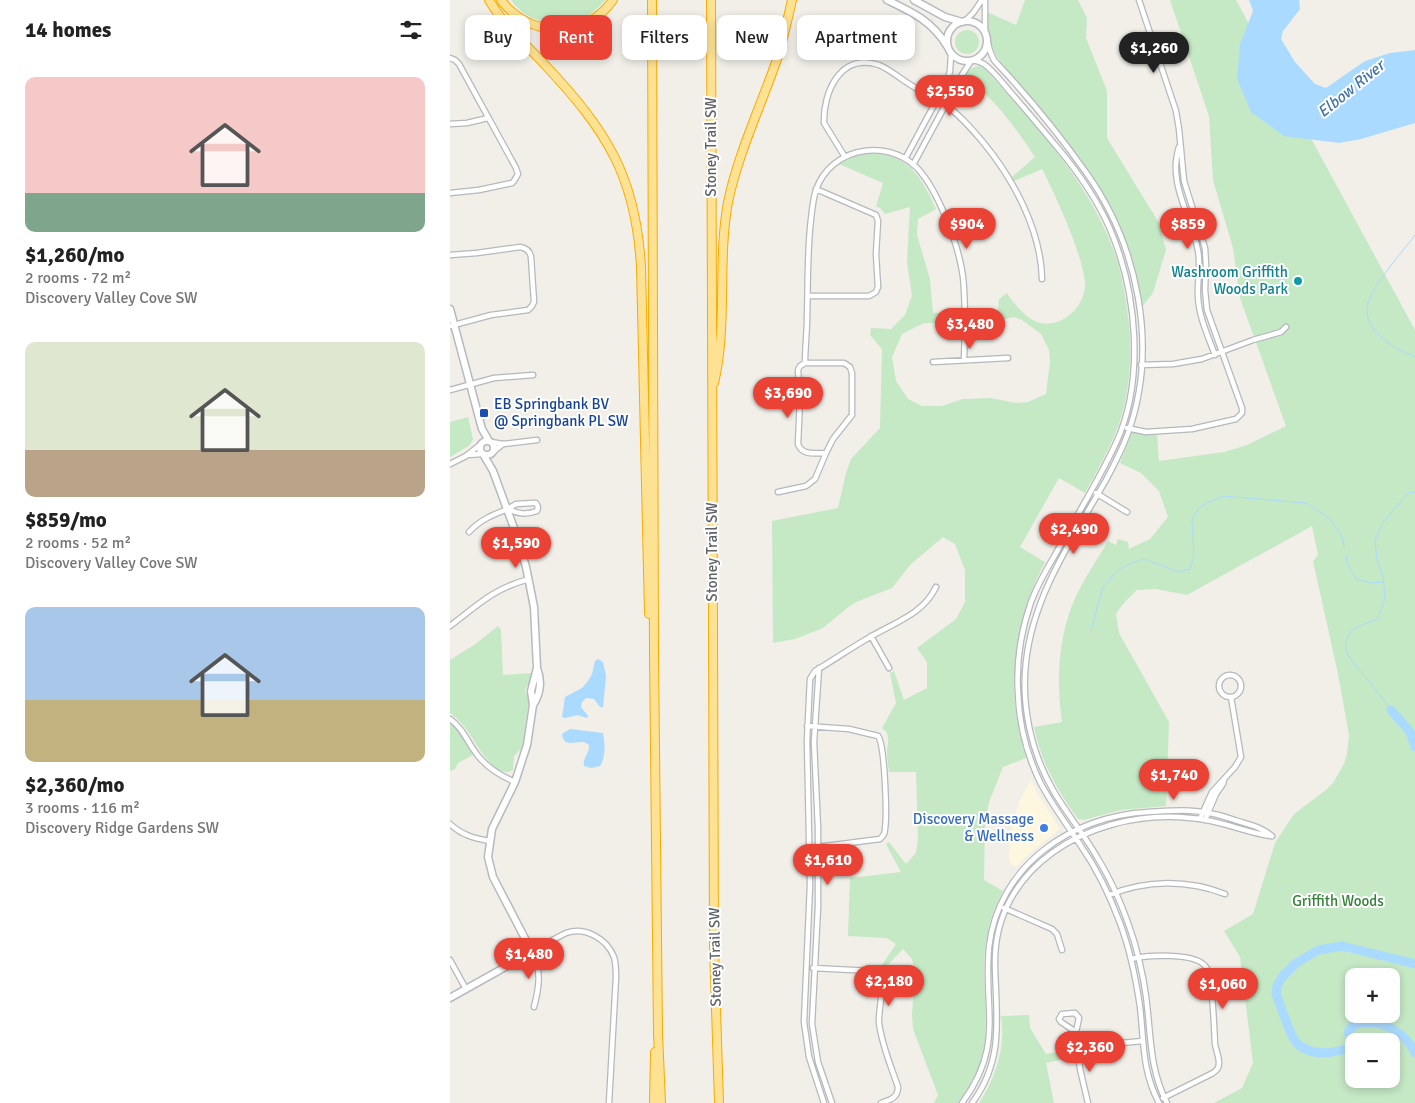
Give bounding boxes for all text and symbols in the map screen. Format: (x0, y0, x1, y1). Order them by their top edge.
chip: Buy (465, 15, 530, 60)
chip: Rent (540, 15, 612, 60)
chip: Filters (622, 15, 707, 60)
chip: New (717, 15, 787, 60)
chip: Apartment (797, 15, 915, 60)
icon: filters (397, 16, 425, 44)
text: 14 homes (25, 17, 111, 43)
pin: $1,260 (1113, 32, 1195, 74)
text: $1,260 (1130, 38, 1178, 58)
water label: Elbow River (1314, 55, 1390, 122)
pin: $2,550 (909, 74, 991, 117)
text: $2,550 (926, 81, 974, 101)
street label: Stoney Trail SW (702, 97, 720, 197)
icon: home (180, 110, 270, 200)
pin: $904 (937, 208, 997, 250)
pin: $859 (1158, 208, 1218, 250)
text: $904 (950, 214, 984, 234)
text: $859 (1171, 214, 1205, 234)
text: $1,260/mo (25, 242, 124, 268)
place label: Washroom Griffith Woods Park (1171, 263, 1288, 298)
text: 2 rooms · 72 m² (25, 268, 131, 288)
marker: Washroom Griffith Woods Park (1292, 275, 1304, 287)
text: Discovery Valley Cove SW (25, 288, 198, 308)
pin: $3,480 (929, 308, 1011, 350)
text: $3,480 (946, 314, 994, 334)
icon: home (180, 375, 270, 465)
pin: $3,690 (747, 376, 829, 419)
text: $3,690 (764, 383, 812, 403)
place label: EB Springbank BV @ Springbank PL SW (494, 395, 629, 430)
marker: EB Springbank BV @ Springbank PL SW (478, 407, 490, 419)
street label: Stoney Trail SW (703, 502, 721, 602)
text: $859/mo (25, 507, 107, 533)
pin: $2,490 (1033, 512, 1115, 555)
text: $2,490 (1050, 519, 1098, 539)
pin: $1,590 (475, 526, 557, 569)
text: 2 rooms · 52 m² (25, 533, 131, 553)
text: $1,590 (492, 533, 540, 553)
text: Discovery Valley Cove SW (25, 553, 198, 573)
icon: home (180, 640, 270, 730)
pin: $1,740 (1133, 758, 1215, 801)
text: $1,740 (1150, 765, 1198, 785)
text: $2,360/mo (25, 772, 124, 798)
text: 3 rooms · 116 m² (25, 798, 140, 818)
place label: Discovery Massage & Wellness (913, 810, 1034, 845)
text: Discovery Ridge Gardens SW (25, 818, 219, 838)
marker: Discovery Massage & Wellness (1038, 822, 1050, 834)
pin: $1,610 (787, 844, 869, 886)
text: $1,610 (804, 850, 852, 870)
park label: Griffith Woods (1292, 892, 1384, 910)
street label: Stoney Trail SW (705, 907, 725, 1007)
pin: $1,480 (488, 938, 570, 980)
text: $1,480 (505, 944, 553, 964)
pin: $2,180 (848, 964, 930, 1007)
pin: $1,060 (1182, 968, 1264, 1010)
map controls (1345, 968, 1400, 1088)
button: + (1345, 968, 1400, 1023)
text: $2,180 (865, 971, 913, 991)
text: $1,060 (1199, 974, 1247, 994)
pin: $2,360 (1049, 1030, 1131, 1073)
button: − (1345, 1033, 1400, 1088)
text: $2,360 (1066, 1037, 1114, 1057)

